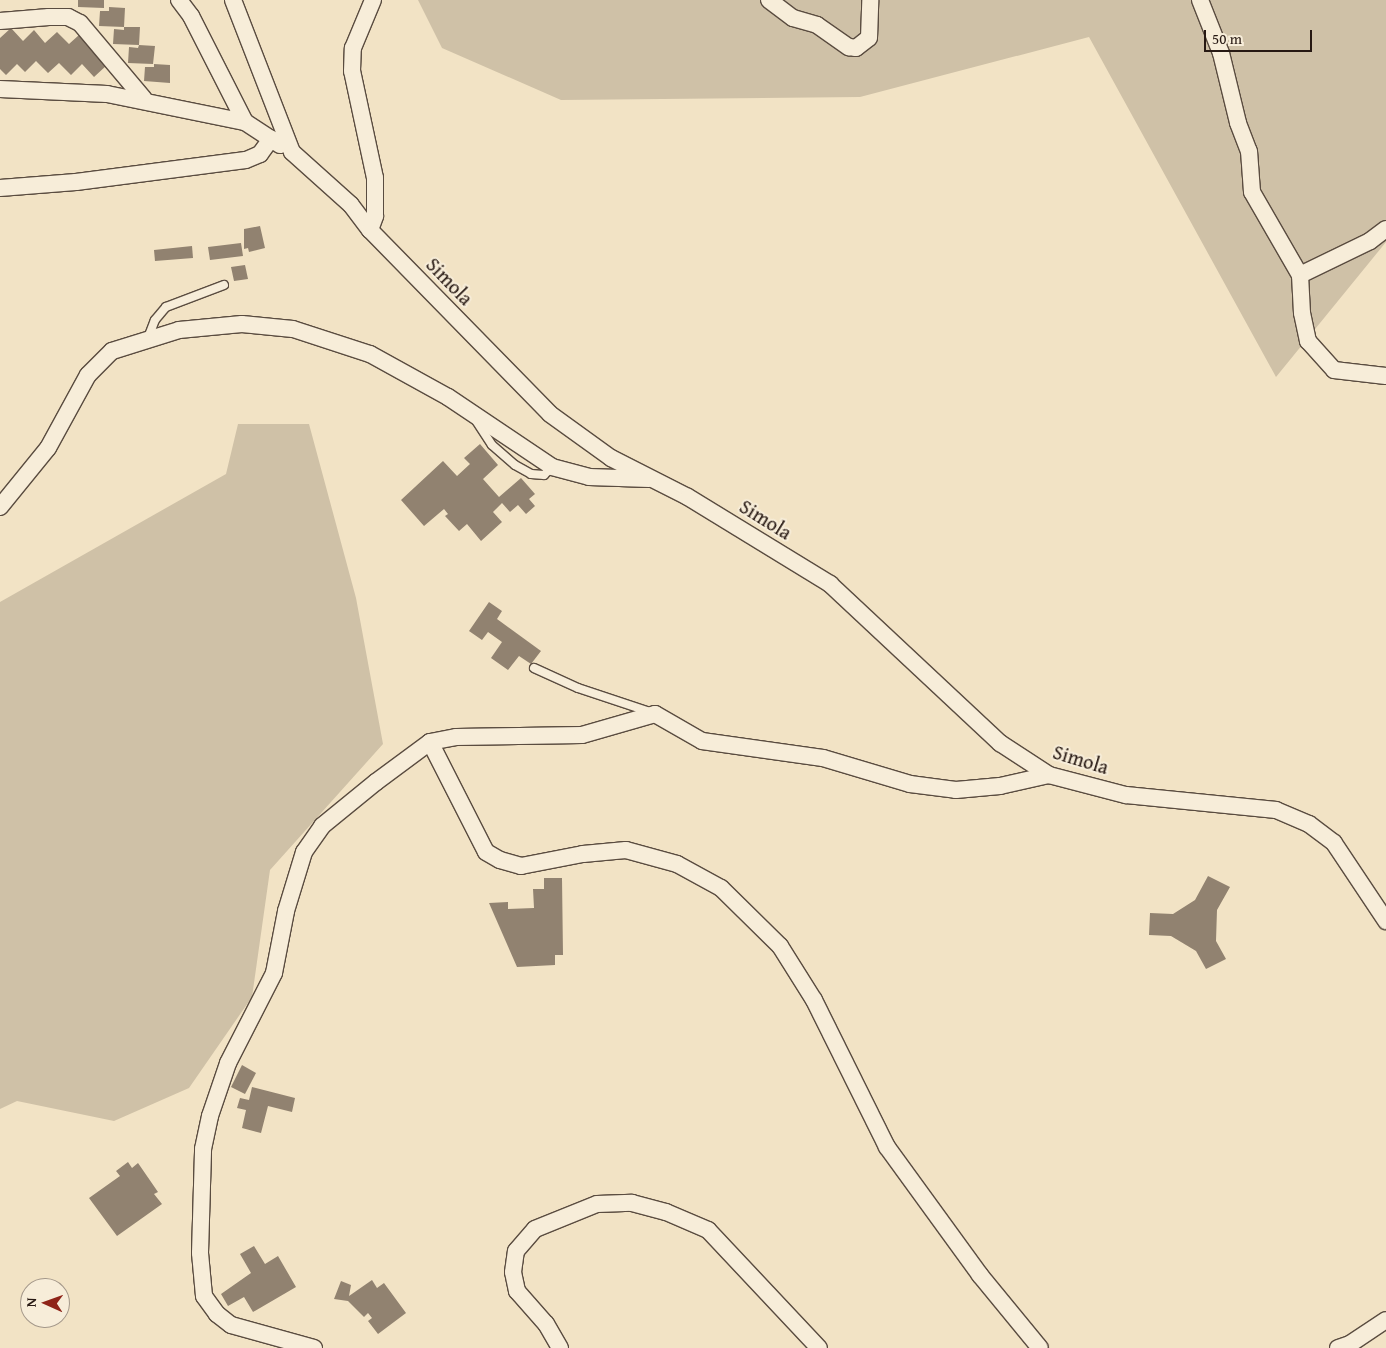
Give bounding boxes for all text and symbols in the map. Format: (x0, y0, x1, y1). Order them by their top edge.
scale bar (1206, 20, 1314, 52)
text: 50 m (1212, 28, 1242, 49)
street label: Simola (422, 252, 478, 310)
street label: Simola (735, 494, 797, 544)
street label: Simola (1050, 739, 1112, 779)
north arrow (20, 1278, 70, 1328)
text: N (21, 1297, 41, 1308)

